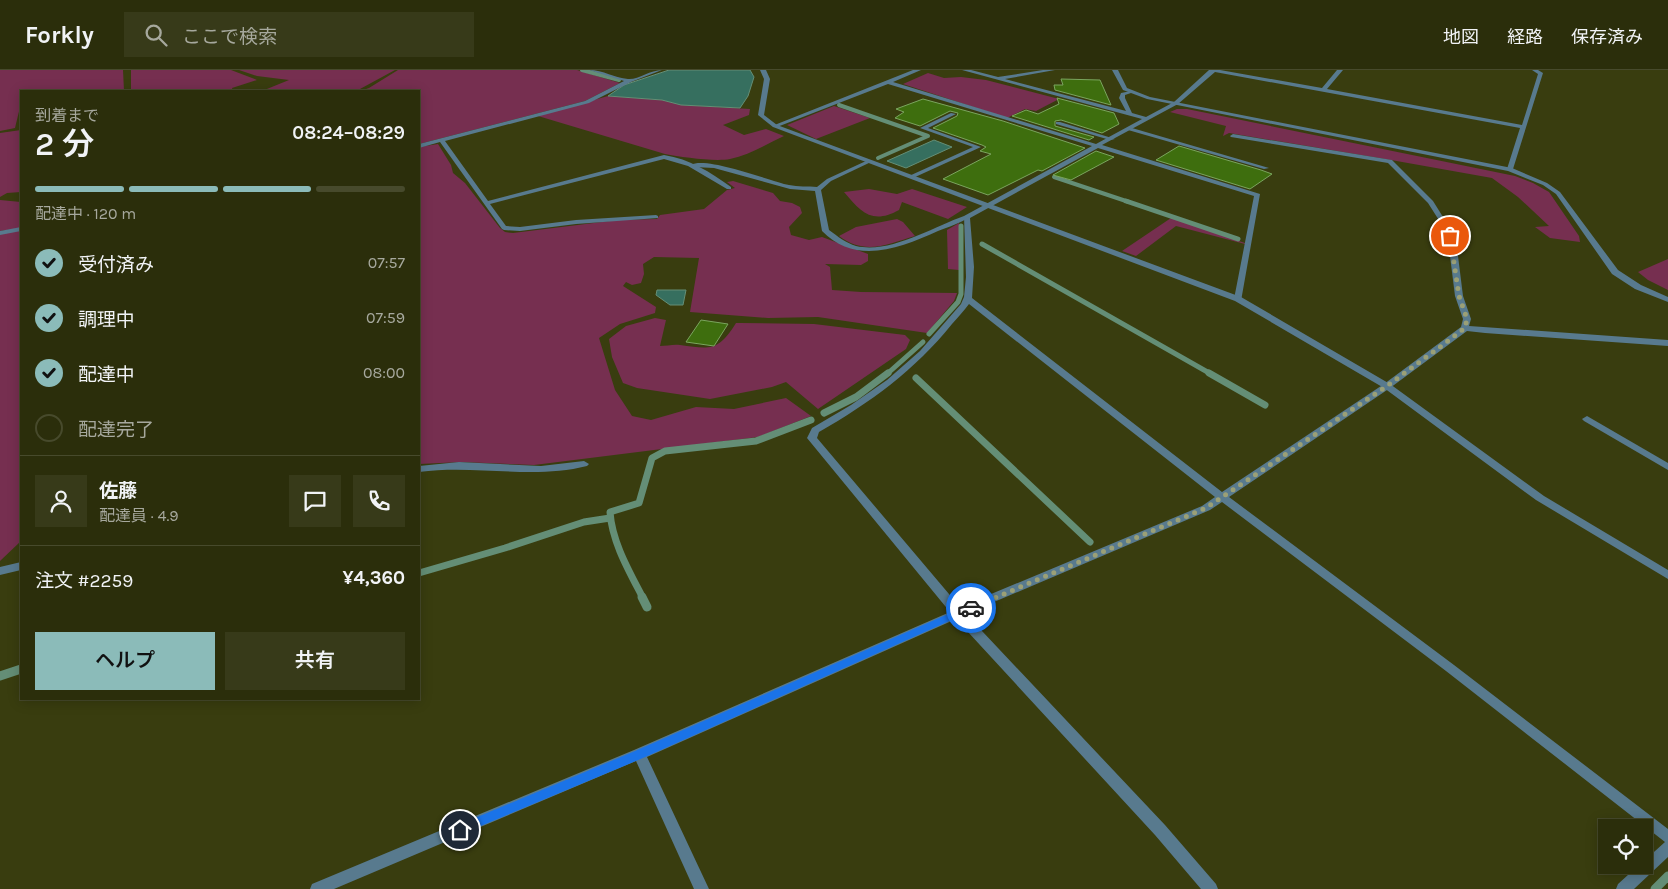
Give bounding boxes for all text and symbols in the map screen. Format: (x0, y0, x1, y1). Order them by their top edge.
search box (124, 12, 474, 57)
text: Forkly (25, 21, 94, 49)
icon: search (142, 21, 170, 49)
text: ここで検索 (182, 26, 277, 48)
text: 地図 (1443, 26, 1479, 48)
text: 経路 (1507, 26, 1543, 48)
text: 保存済み (1571, 26, 1643, 48)
text: 到着まで (35, 106, 99, 125)
text: 08:24–08:29 (292, 122, 405, 144)
text: 2 分 (35, 126, 94, 163)
text: 配達中 · 120 m (35, 204, 136, 223)
pin (1429, 215, 1471, 257)
icon: bag (1436, 222, 1464, 250)
icon: check (35, 249, 63, 277)
text: 07:57 (368, 253, 405, 272)
text: 受付済み (78, 254, 154, 276)
icon: check (35, 304, 63, 332)
text: 07:59 (366, 308, 405, 327)
text: 調理中 (78, 309, 135, 331)
icon: check (35, 359, 63, 387)
text: 08:00 (363, 363, 405, 382)
text: 配達中 (78, 364, 135, 386)
text: 配達完了 (78, 419, 154, 441)
button: person (35, 475, 87, 527)
button: chat (289, 475, 341, 527)
button: phone (353, 475, 405, 527)
text: 佐藤 (99, 480, 137, 502)
text: 配達員 · 4.9 (99, 506, 179, 525)
text: ¥4,360 (342, 567, 405, 589)
text: 注文 #2259 (35, 570, 133, 592)
courier (946, 583, 996, 633)
icon: car (957, 594, 985, 622)
button: ヘルプ (35, 632, 215, 690)
button: 共有 (225, 632, 405, 690)
pin (439, 809, 481, 851)
icon: home (446, 816, 474, 844)
map controls (1598, 819, 1653, 874)
button: locate (1598, 819, 1653, 874)

